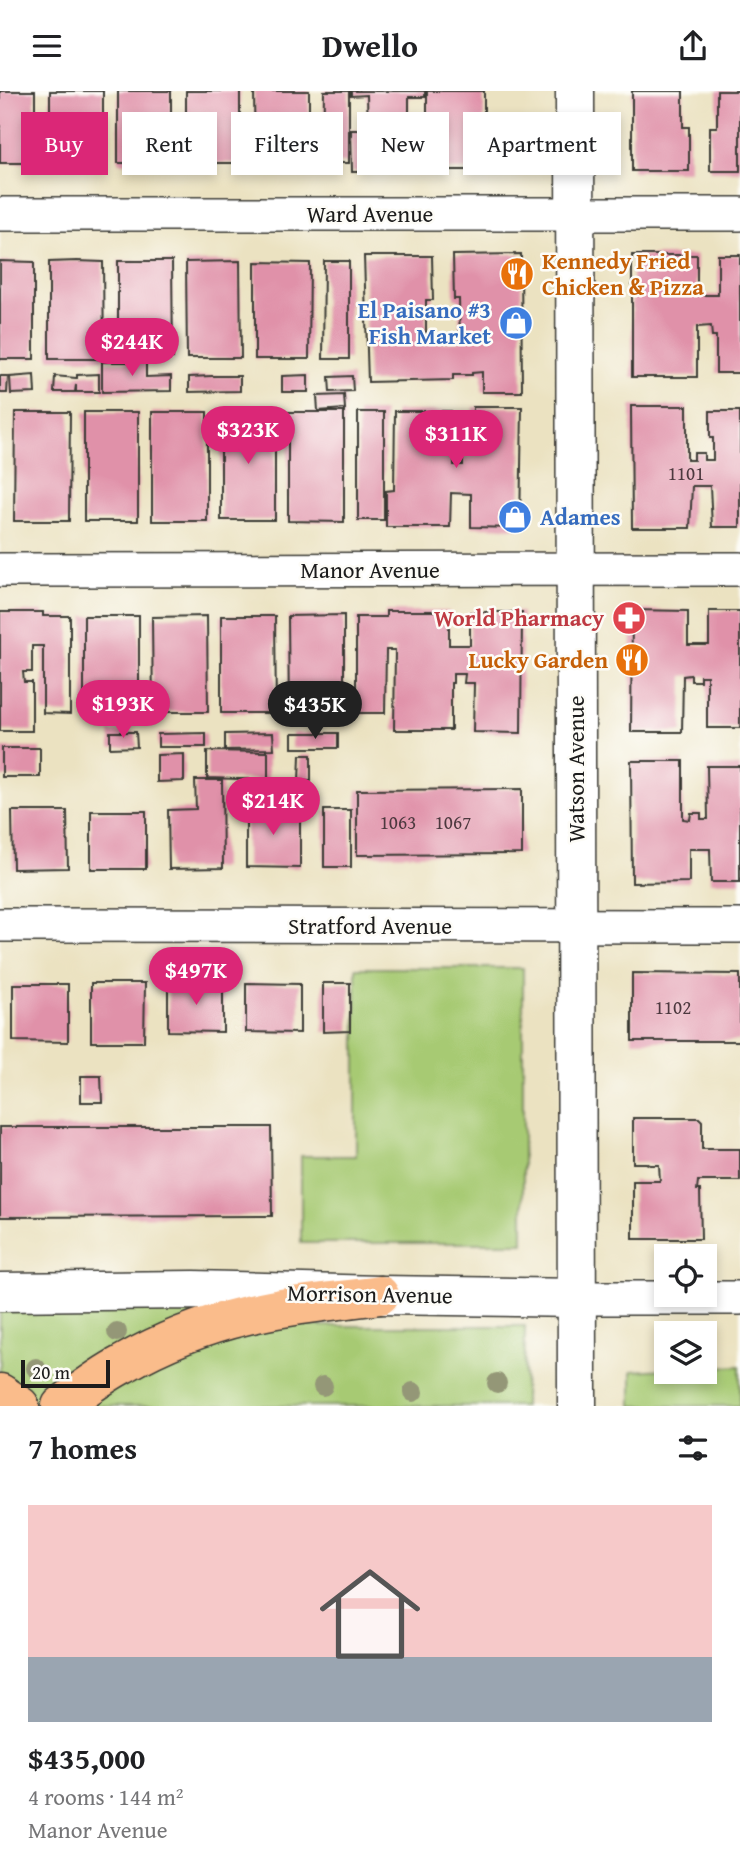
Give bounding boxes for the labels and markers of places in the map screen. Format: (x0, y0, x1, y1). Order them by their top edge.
place label: Kennedy Fried Chicken & Pizza (542, 244, 704, 303)
restaurant icon: Kennedy Fried Chicken & Pizza (498, 255, 536, 293)
place label: El Paisano #3 Fish Market (358, 293, 491, 352)
shop icon: El Paisano #3 Fish Market (497, 304, 535, 342)
pin: $244K (83, 319, 181, 378)
pin: $323K (199, 407, 297, 466)
pin: $311K (407, 411, 505, 470)
shop icon: Adames (496, 498, 534, 536)
place label: Adames (540, 500, 621, 533)
pharmacy icon: World Pharmacy (610, 599, 648, 637)
place label: World Pharmacy (434, 601, 604, 634)
restaurant icon: Lucky Garden (613, 641, 651, 679)
place label: Lucky Garden (468, 643, 608, 676)
pin: $193K (74, 681, 172, 740)
pin: $435K (266, 681, 364, 741)
pin: $214K (224, 777, 322, 837)
pin: $497K (147, 947, 245, 1007)

